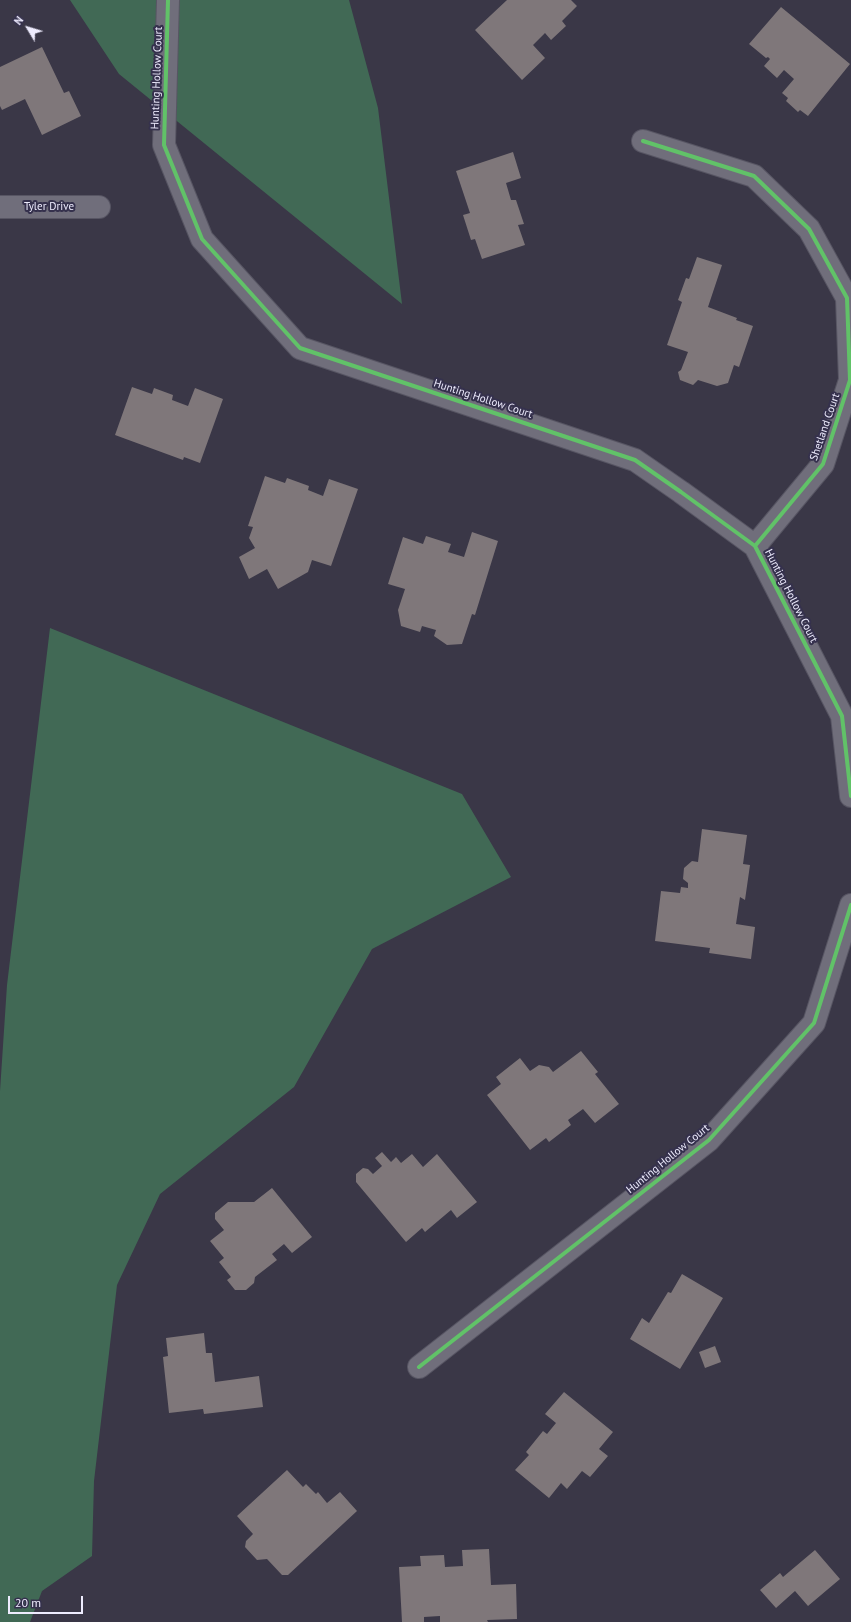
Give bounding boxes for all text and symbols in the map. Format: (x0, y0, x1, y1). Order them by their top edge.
north arrow (8, 8, 48, 48)
text: N (11, 13, 26, 28)
street label: Hunting Hollow Court (149, 26, 165, 130)
street label: Tyler Drive (24, 200, 74, 214)
street label: Hunting Hollow Court (432, 377, 534, 421)
street label: Shetland Court (807, 392, 843, 462)
street label: Hunting Hollow Court (762, 547, 820, 645)
street label: Hunting Hollow Court (624, 1121, 712, 1197)
scale bar (10, 1588, 85, 1614)
text: 20 m (15, 1595, 41, 1610)

